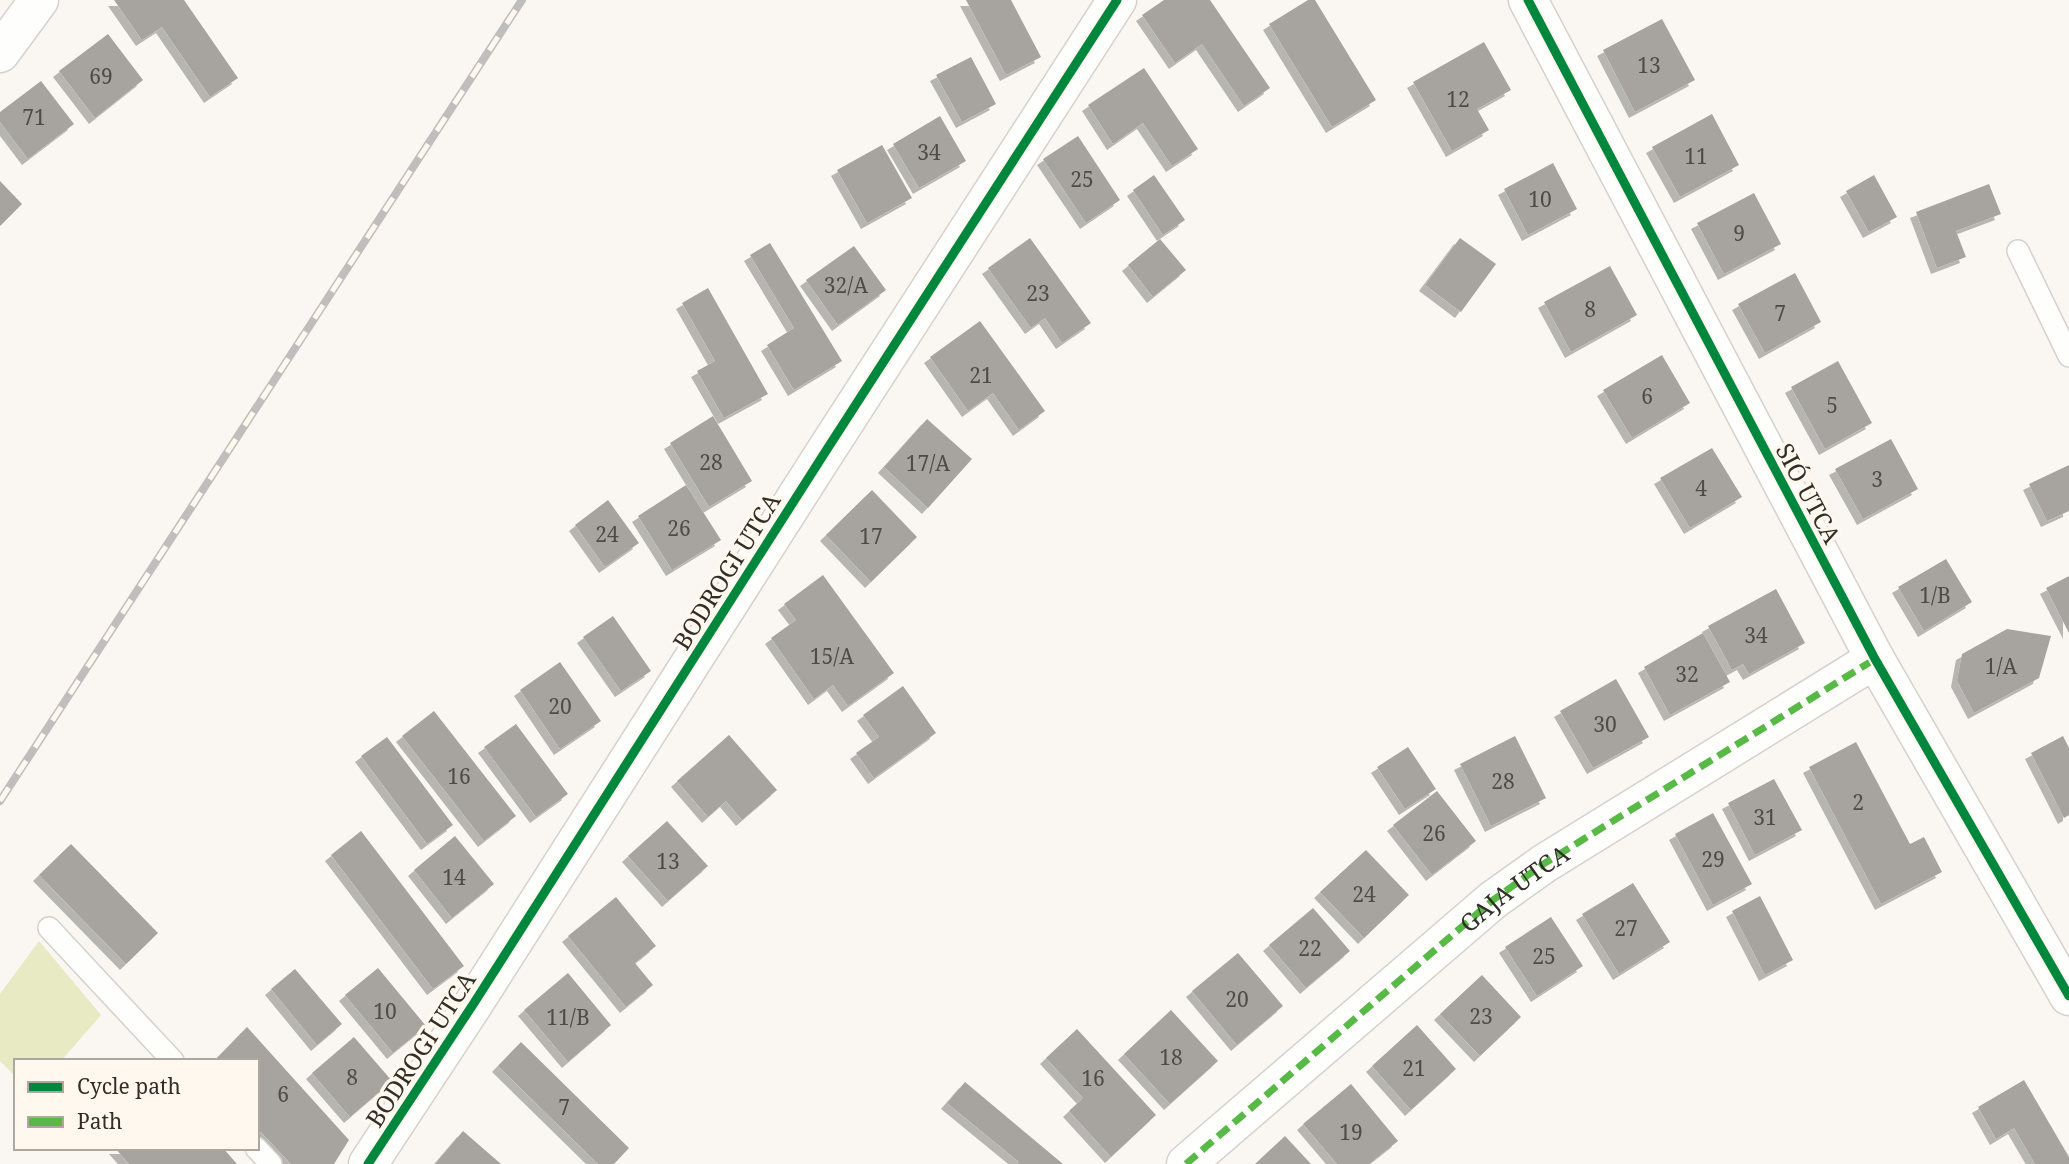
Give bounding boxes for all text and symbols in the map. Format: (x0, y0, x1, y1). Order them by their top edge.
house number: 13 (1637, 51, 1661, 79)
house number: 69 (89, 62, 113, 90)
house number: 12 (1446, 85, 1470, 113)
house number: 71 (22, 103, 46, 131)
house number: 34 (917, 138, 941, 166)
house number: 11 (1684, 142, 1708, 170)
house number: 25 (1070, 165, 1094, 193)
house number: 10 (1528, 185, 1552, 213)
house number: 9 (1733, 219, 1745, 247)
house number: 32/A (824, 271, 868, 299)
house number: 23 (1026, 279, 1050, 307)
house number: 8 (1584, 295, 1596, 323)
house number: 7 (1774, 299, 1786, 327)
house number: 21 (969, 361, 993, 389)
house number: 6 (1641, 382, 1653, 410)
house number: 5 (1826, 391, 1838, 419)
street label: SIÓ UTCA (1769, 437, 1849, 549)
house number: 28 (699, 448, 723, 476)
house number: 17/A (906, 449, 950, 477)
house number: 3 (1871, 465, 1883, 493)
house number: 4 (1695, 474, 1707, 502)
street label: BODROGI UTCA (664, 486, 788, 656)
house number: 26 (667, 514, 691, 542)
house number: 24 (595, 520, 619, 548)
house number: 17 (859, 522, 883, 550)
house number: 1/B (1919, 581, 1951, 609)
house number: 34 (1744, 621, 1768, 649)
house number: 15/A (810, 642, 854, 670)
house number: 1/A (1985, 652, 2017, 680)
house number: 32 (1675, 660, 1699, 688)
house number: 20 (548, 692, 572, 720)
house number: 30 (1593, 710, 1617, 738)
house number: 16 (447, 762, 471, 790)
house number: 28 (1491, 767, 1515, 795)
house number: 2 (1852, 788, 1864, 816)
house number: 31 (1753, 803, 1777, 831)
house number: 26 (1422, 819, 1446, 847)
street label: GAJA UTCA (1452, 836, 1575, 939)
house number: 29 (1701, 845, 1725, 873)
house number: 13 (656, 847, 680, 875)
house number: 14 (442, 863, 466, 891)
house number: 24 (1352, 880, 1376, 908)
house number: 27 (1614, 914, 1638, 942)
house number: 22 (1298, 934, 1322, 962)
house number: 25 (1532, 942, 1556, 970)
street label: BODROGI UTCA (357, 965, 483, 1133)
house number: 20 (1225, 985, 1249, 1013)
house number: 10 (373, 997, 397, 1025)
house number: 23 (1469, 1002, 1493, 1030)
house number: 11/B (546, 1003, 590, 1031)
house number: 18 (1159, 1043, 1183, 1071)
house number: 21 (1402, 1054, 1426, 1082)
legend (14, 1059, 259, 1150)
house number: 8 (346, 1063, 358, 1091)
house number: 16 (1081, 1064, 1105, 1092)
text: Cycle path (77, 1072, 181, 1100)
house number: 6 (277, 1080, 289, 1108)
house number: 7 (558, 1093, 570, 1121)
text: Path (77, 1107, 122, 1135)
house number: 19 (1339, 1118, 1363, 1146)

